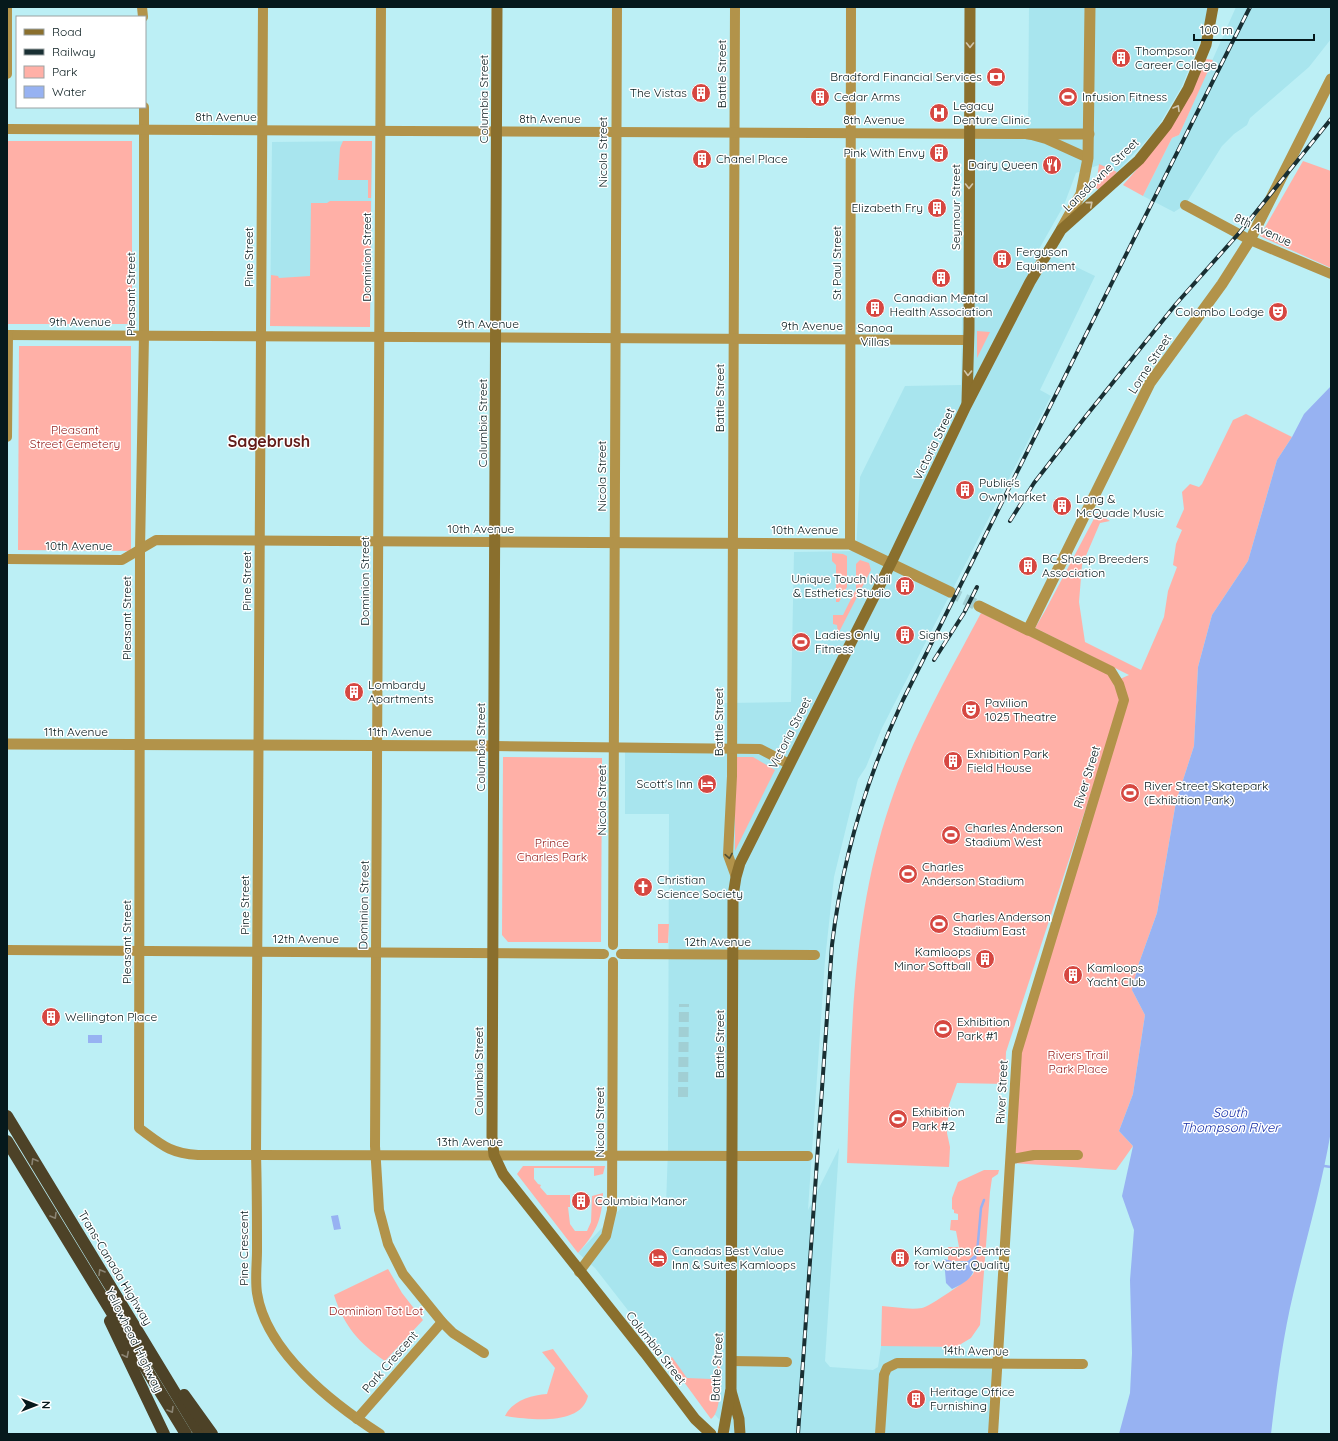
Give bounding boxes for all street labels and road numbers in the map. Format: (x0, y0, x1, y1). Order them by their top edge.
street label: Battle Street (714, 40, 729, 108)
street label: Columbia Street (476, 55, 491, 143)
street label: 8th Avenue (195, 109, 257, 124)
street label: 8th Avenue (519, 111, 581, 126)
street label: 8th Avenue (843, 112, 905, 127)
street label: Nicola Street (595, 117, 610, 187)
street label: Lansdowne Street (1060, 135, 1142, 215)
street label: Seymour Street (948, 164, 963, 250)
street label: 8th Avenue (1232, 210, 1295, 249)
street label: Dominion Street (359, 212, 374, 302)
street label: St Paul Street (829, 226, 844, 300)
street label: Pine Street (241, 227, 256, 287)
street label: Pleasant Street (123, 252, 138, 336)
street label: 9th Avenue (49, 314, 111, 329)
street label: 9th Avenue (457, 316, 519, 331)
street label: 9th Avenue (781, 318, 843, 333)
street label: Lorne Street (1125, 331, 1174, 396)
street label: Battle Street (712, 364, 727, 432)
street label: Columbia Street (475, 379, 490, 467)
street label: Victoria Street (910, 405, 958, 482)
street label: Nicola Street (594, 441, 609, 511)
street label: 10th Avenue (448, 521, 515, 536)
street label: 10th Avenue (772, 522, 839, 537)
street label: Dominion Street (357, 536, 372, 626)
street label: 10th Avenue (46, 538, 113, 553)
street label: Pine Street (239, 551, 254, 611)
street label: Pleasant Street (119, 576, 134, 660)
street label: Battle Street (711, 688, 726, 756)
street label: Victoria Street (765, 694, 814, 771)
street label: Columbia Street (473, 703, 488, 791)
street label: 11th Avenue (44, 724, 108, 739)
street label: 11th Avenue (368, 724, 432, 739)
street label: River Street (1070, 744, 1103, 810)
street label: Nicola Street (594, 765, 609, 835)
street label: Dominion Street (355, 860, 372, 950)
street label: Pine Street (237, 875, 252, 935)
street label: Pleasant Street (119, 900, 134, 984)
street label: 12th Avenue (273, 931, 339, 946)
street label: 12th Avenue (685, 934, 751, 949)
street label: Battle Street (712, 1010, 727, 1078)
street label: Columbia Street (471, 1027, 486, 1115)
street label: River Street (992, 1059, 1011, 1125)
street label: Nicola Street (592, 1087, 607, 1157)
street label: 13th Avenue (437, 1134, 503, 1149)
street label: Trans-Canada Highway (75, 1208, 156, 1328)
street label: Pine Crescent (236, 1210, 251, 1286)
street label: Yellowhead Highway (103, 1285, 166, 1395)
street label: Columbia Street (623, 1308, 690, 1387)
street label: Park Crescent (359, 1328, 421, 1396)
street label: Battle Street (707, 1332, 726, 1402)
street label: 14th Avenue (943, 1342, 1009, 1359)

